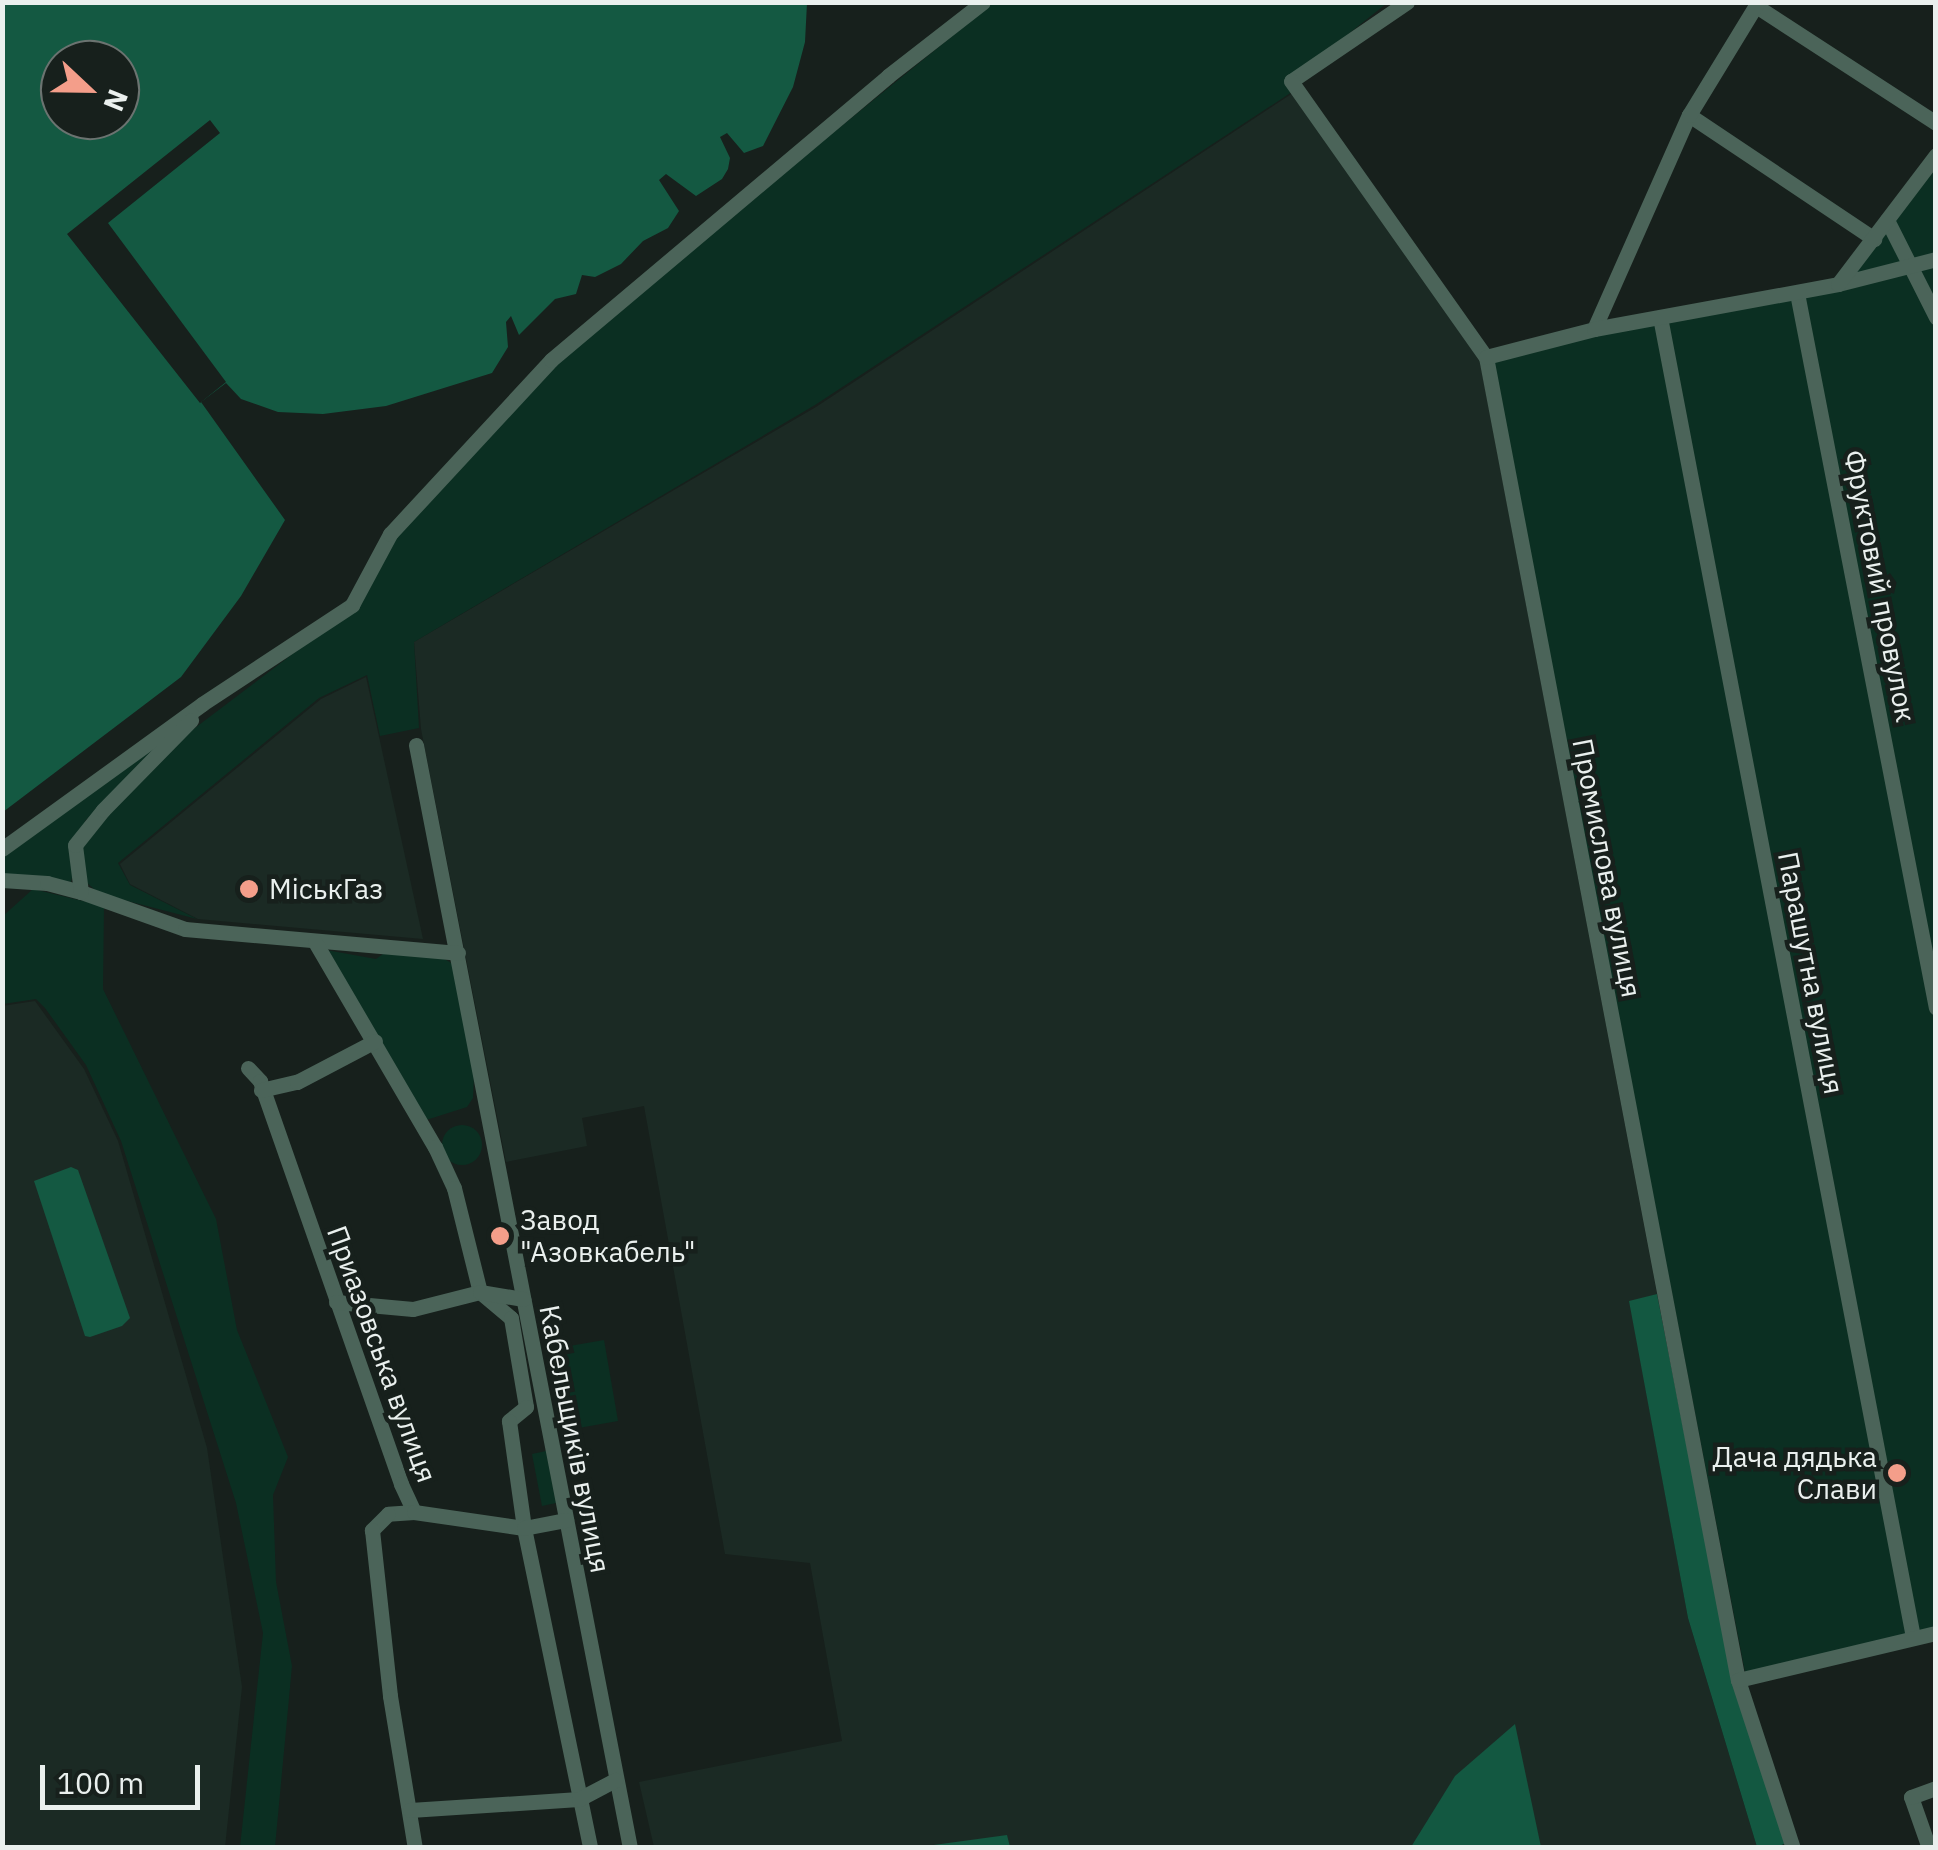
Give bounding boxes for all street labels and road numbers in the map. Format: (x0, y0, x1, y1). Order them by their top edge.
street label: Фруктовий провулок (1837, 447, 1923, 725)
street label: Промислова вулиця (1565, 736, 1649, 1000)
street label: Парашутна вулиця (1771, 849, 1851, 1097)
street label: Приазовська вулиця (320, 1221, 444, 1487)
street label: Кабельщиків вулиця (533, 1302, 617, 1576)

